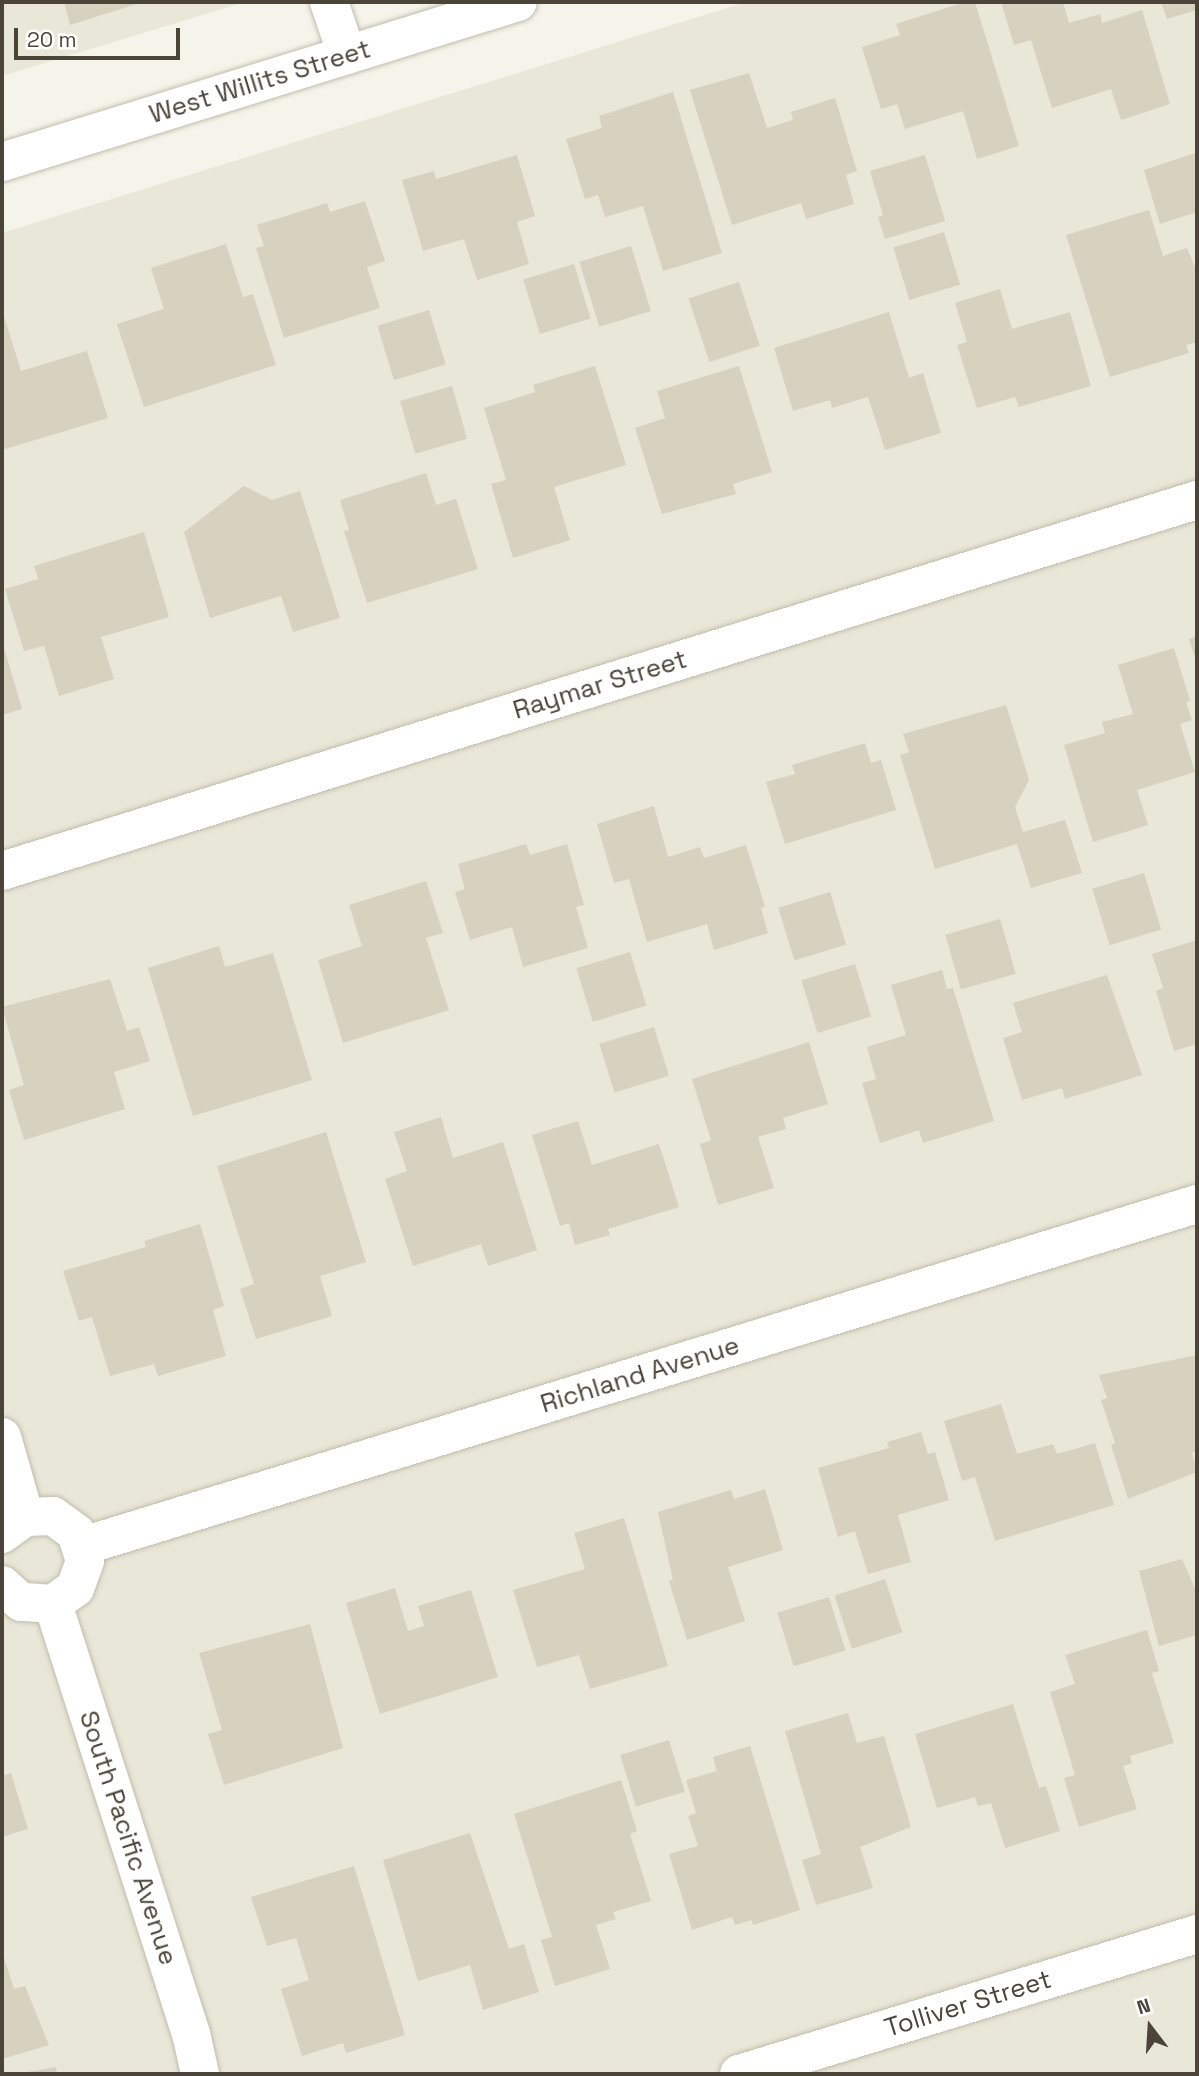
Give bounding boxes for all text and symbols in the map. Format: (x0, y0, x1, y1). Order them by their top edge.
scale bar (18, 14, 184, 58)
text: 20 m (27, 26, 77, 53)
street label: West Willits Street (146, 33, 374, 131)
street label: Raymar Street (509, 644, 691, 726)
street label: Richland Avenue (537, 1330, 743, 1420)
street label: South Pacific Avenue (72, 1707, 184, 1969)
street label: Tolliver Street (881, 1964, 1055, 2044)
north arrow (1115, 1992, 1185, 2062)
text: N (1134, 1993, 1153, 2020)

